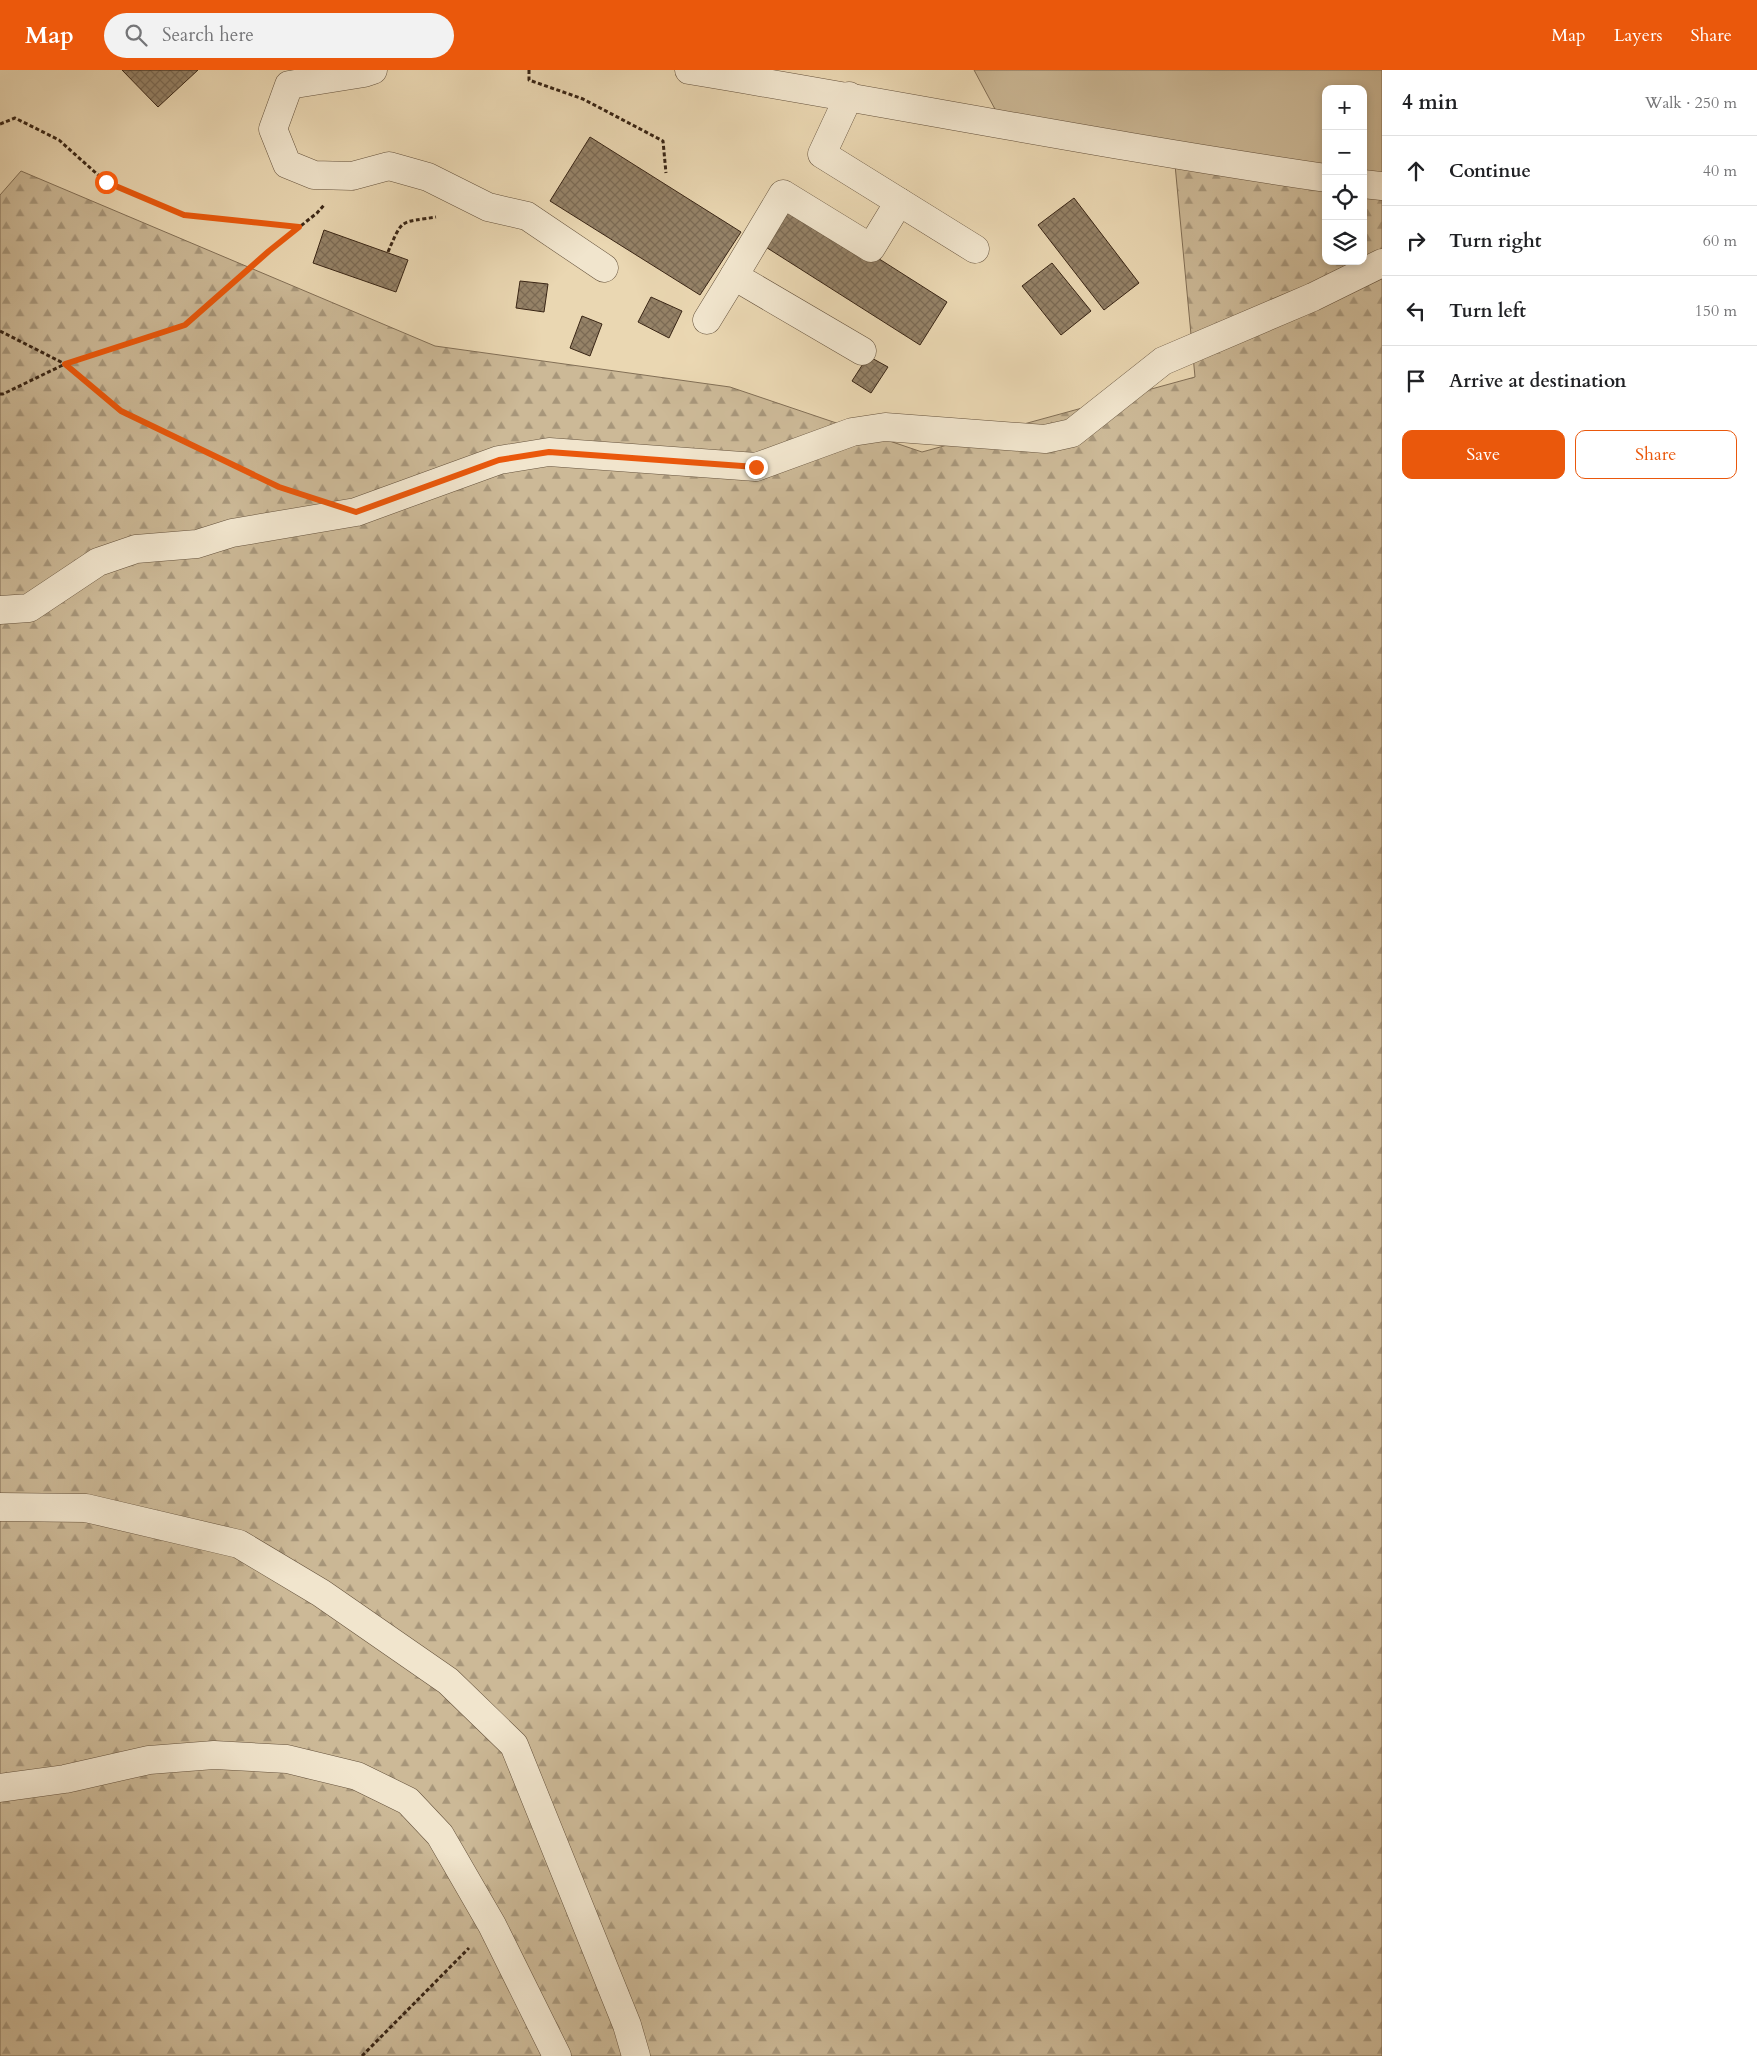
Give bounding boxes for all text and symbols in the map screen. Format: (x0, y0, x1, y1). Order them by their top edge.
search box (104, 13, 454, 58)
text: Map (25, 19, 74, 52)
icon: search (122, 21, 150, 49)
text: Search here (162, 22, 254, 48)
text: Map (1551, 23, 1586, 48)
text: Layers (1614, 23, 1663, 48)
text: Share (1691, 23, 1732, 48)
map controls (1322, 85, 1367, 265)
button: + (1322, 85, 1367, 130)
text: 4 min (1402, 88, 1458, 117)
text: Walk · 250 m (1645, 92, 1737, 114)
button: − (1322, 130, 1367, 175)
icon: ahead (1402, 157, 1430, 185)
text: Continue (1449, 158, 1531, 184)
text: 40 m (1703, 160, 1737, 182)
route start (95, 171, 118, 194)
button: locate (1322, 175, 1367, 220)
button: layers (1322, 220, 1367, 265)
icon: right (1402, 227, 1430, 255)
text: Turn right (1449, 228, 1541, 254)
text: 60 m (1703, 230, 1737, 252)
icon: left (1402, 297, 1430, 325)
text: Turn left (1449, 298, 1526, 324)
text: 150 m (1695, 300, 1737, 322)
icon: arrive (1402, 367, 1430, 395)
text: Arrive at destination (1449, 368, 1626, 394)
button: Save (1402, 430, 1565, 479)
button: Share (1575, 430, 1737, 479)
route end (745, 456, 768, 479)

